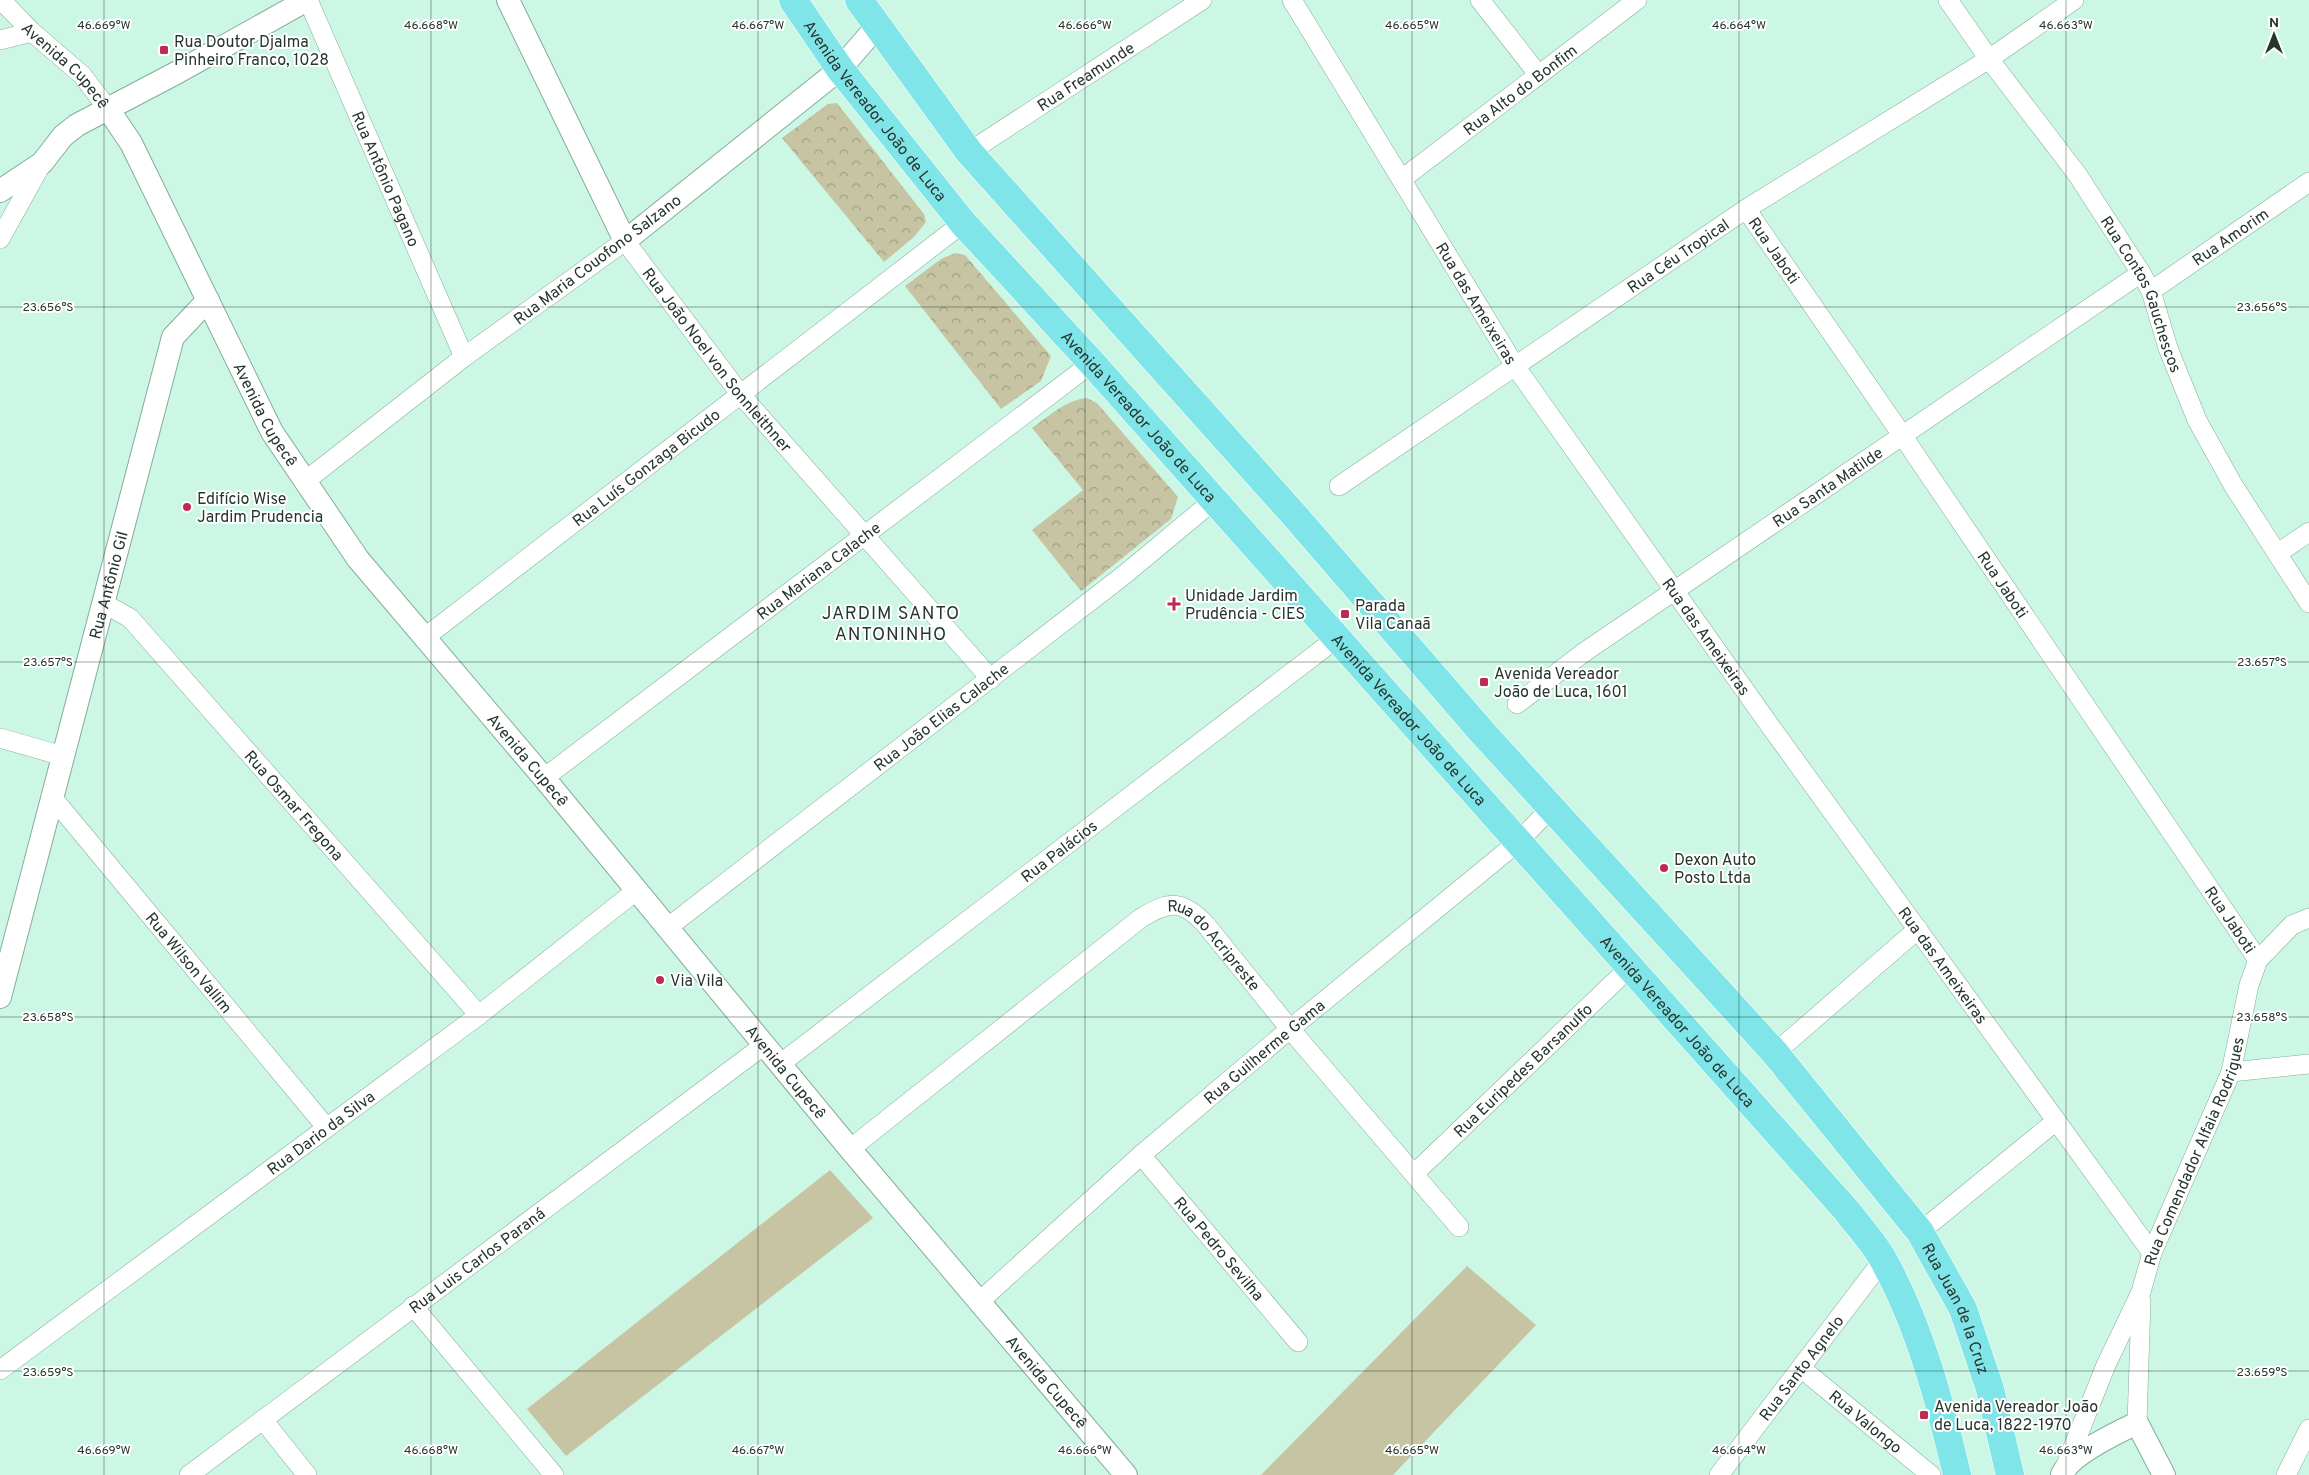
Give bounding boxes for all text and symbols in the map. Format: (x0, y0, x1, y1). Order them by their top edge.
north arrow (2249, 10, 2299, 60)
text: N (2269, 15, 2279, 32)
street label: Avenida Vereador João de Luca (798, 17, 950, 206)
text: 46.669°W (77, 18, 131, 34)
text: 46.668°W (404, 18, 458, 34)
text: 46.667°W (732, 18, 784, 34)
text: 46.666°W (1058, 18, 1112, 34)
text: 46.665°W (1385, 18, 1439, 34)
text: 46.664°W (1712, 18, 1766, 34)
text: 46.663°W (2039, 18, 2093, 34)
street label: Avenida Cupecê (16, 19, 112, 114)
place label: Rua Doutor Djalma Pinheiro Franco, 1028 (174, 33, 329, 71)
street label: Rua Freamunde (1034, 39, 1139, 117)
street label: Rua Alto do Bonfim (1460, 41, 1582, 141)
marker: Rua Doutor Djalma Pinheiro Franco, 1028 (158, 44, 170, 56)
street label: Rua Antônio Pagano (346, 109, 423, 250)
street label: Rua Maria Couofono Salzano (510, 191, 686, 330)
street label: Rua Amorim (2189, 205, 2273, 271)
street label: Rua Contos Gauchescos (2095, 213, 2185, 376)
street label: Rua Jaboti (1743, 214, 1803, 289)
street label: Rua Céu Tropical (1624, 215, 1734, 299)
street label: Rua das Ameixeiras (1430, 239, 1520, 369)
street label: Rua João Noel von Sonnleithner (637, 265, 795, 457)
text: 23.656°S (22, 300, 74, 316)
text: 23.656°S (2236, 300, 2288, 316)
street label: Avenida Vereador João de Luca (1056, 328, 1220, 508)
street label: Avenida Cupecê (228, 360, 301, 471)
street label: Rua Luís Gonzaga Bicudo (569, 406, 725, 532)
street label: Rua Santa Matilde (1770, 444, 1887, 533)
place label: Edifício Wise Jardim Prudencia (197, 490, 323, 528)
marker: Edifício Wise Jardim Prudencia (181, 501, 193, 513)
street label: Rua Mariana Calache (753, 519, 885, 625)
street label: Rua Antônio Gil (86, 529, 134, 642)
street label: Rua Jaboti (1972, 548, 2031, 623)
street label: Rua das Ameixeiras (1657, 575, 1753, 700)
place label: Unidade Jardim Prudência - CIES (1185, 587, 1305, 625)
marker: Unidade Jardim Prudência - CIES (1167, 597, 1181, 611)
place label: Parada Vila Canaã (1355, 597, 1431, 635)
district label: JARDIM SANTO ANTONINHO (822, 603, 960, 647)
marker: Parada Vila Canaã (1339, 608, 1351, 620)
street label: Avenida Vereador João de Luca (1326, 630, 1490, 811)
text: 23.657°S (23, 655, 73, 671)
text: 23.657°S (2237, 655, 2287, 671)
street label: Rua João Elias Calache (870, 660, 1014, 777)
place label: Avenida Vereador João de Luca, 1601 (1494, 665, 1628, 703)
marker: Avenida Vereador João de Luca, 1601 (1478, 676, 1490, 688)
street label: Avenida Cupecê (482, 710, 572, 812)
street label: Rua Osmar Fregona (239, 747, 347, 866)
street label: Rua Palácios (1018, 817, 1102, 888)
place label: Dexon Auto Posto Ltda (1674, 851, 1756, 889)
marker: Dexon Auto Posto Ltda (1658, 862, 1670, 874)
street label: Rua Jaboti (2199, 883, 2259, 958)
street label: Rua do Acripreste (1167, 897, 1263, 996)
street label: Rua das Ameixeiras (1893, 904, 1991, 1029)
street label: Rua Wilson Vallim (140, 909, 236, 1018)
street label: Avenida Vereador João de Luca (1595, 932, 1758, 1112)
place label: Via Vila (670, 972, 723, 992)
marker: Via Vila (654, 974, 666, 986)
street label: Rua Guilherme Gama (1200, 996, 1330, 1110)
street label: Rua Euripedes Barsanulfo (1450, 1000, 1598, 1143)
text: 23.658°S (22, 1010, 74, 1026)
text: 23.658°S (2236, 1010, 2288, 1026)
street label: Avenida Cupecê (740, 1022, 829, 1124)
street label: Rua Comendador Alfaia Rodrigues (2141, 1035, 2250, 1268)
street label: Rua Dario da Silva (264, 1088, 380, 1181)
street label: Rua Pedro Sevilha (1168, 1194, 1267, 1306)
street label: Rua Luis Carlos Paraná (406, 1204, 550, 1319)
street label: Rua Juan de la Cruz (1916, 1240, 1992, 1377)
street label: Rua Santo Agnelo (1756, 1312, 1849, 1426)
street label: Avenida Cupecê (1000, 1332, 1090, 1434)
text: 23.659°S (23, 1365, 73, 1381)
text: 23.659°S (2237, 1365, 2287, 1381)
street label: Rua Valongo (1824, 1387, 1905, 1459)
place label: Avenida Vereador João de Luca, 1822-1970 (1934, 1398, 2098, 1436)
marker: Avenida Vereador João de Luca, 1822-1970 (1918, 1409, 1930, 1421)
text: 46.669°W (77, 1443, 131, 1459)
text: 46.668°W (404, 1443, 458, 1459)
text: 46.667°W (732, 1443, 784, 1459)
text: 46.666°W (1058, 1443, 1112, 1459)
text: 46.665°W (1385, 1443, 1439, 1459)
text: 46.664°W (1712, 1443, 1766, 1459)
text: 46.663°W (2039, 1443, 2093, 1459)

